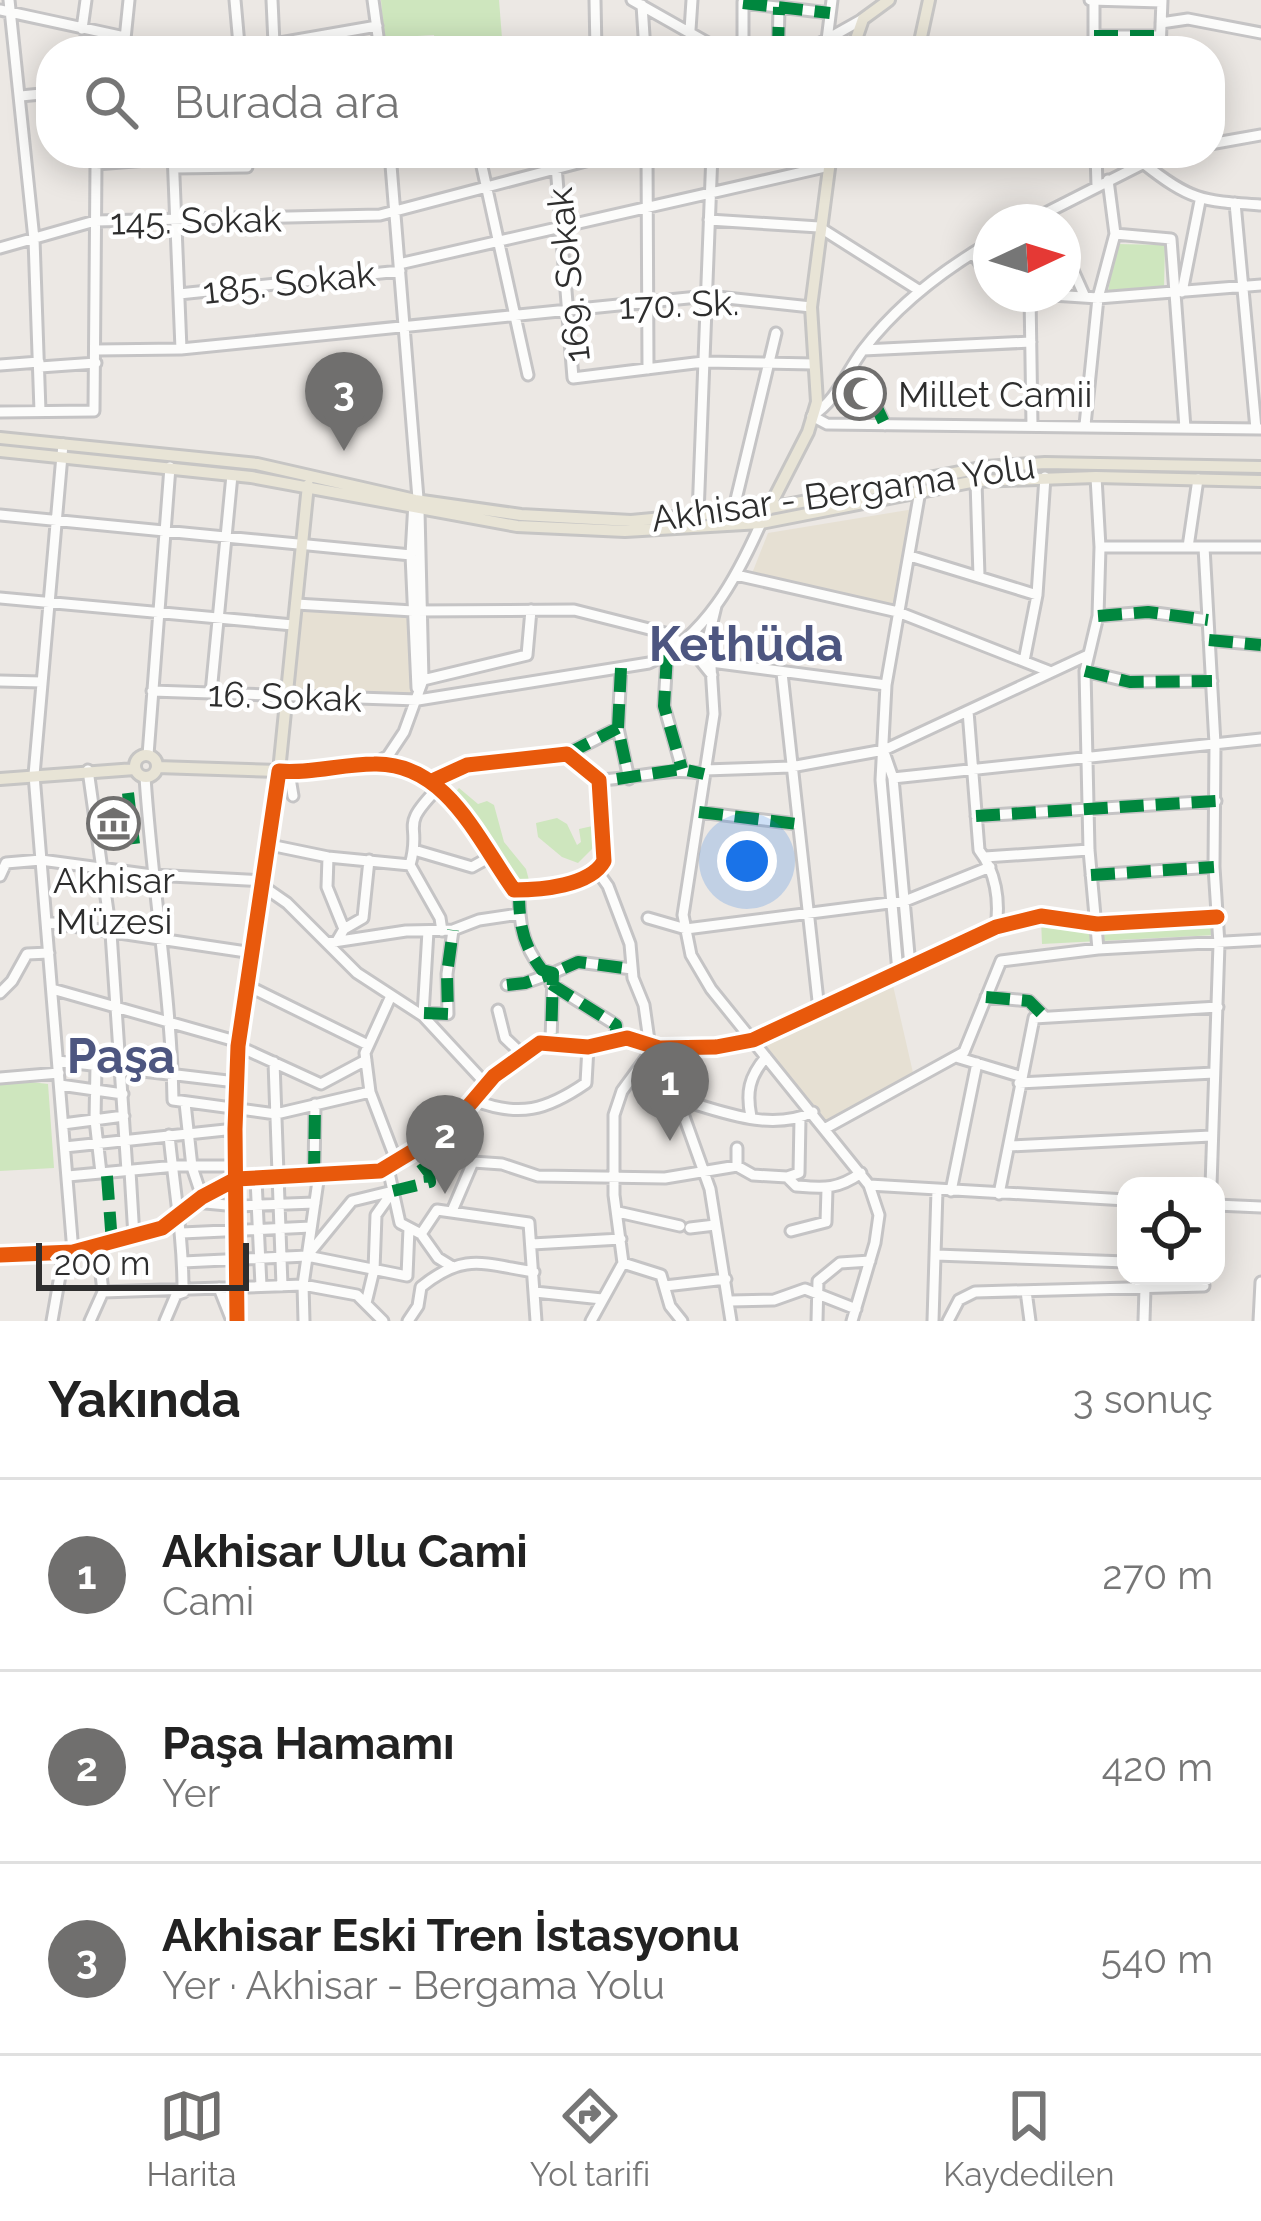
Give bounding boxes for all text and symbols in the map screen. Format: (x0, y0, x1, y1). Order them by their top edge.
search box (36, 36, 1225, 168)
icon: search (78, 69, 144, 135)
text: Burada ara (174, 76, 400, 129)
street label: 169. Sokak (538, 186, 598, 364)
street label: 145. Sokak (110, 198, 282, 242)
north arrow (973, 204, 1081, 312)
street label: 185. Sokak (201, 252, 377, 312)
street label: 170. Sk. (618, 281, 740, 327)
pin: 3 (305, 352, 383, 451)
mosque icon: Millet Camii (831, 366, 887, 422)
place label: Millet Camii (898, 373, 1092, 415)
street label: Akhisar - Bergama Yolu (648, 444, 1038, 540)
district label: Kethüda (649, 616, 843, 672)
street label: 16. Sokak (207, 672, 363, 720)
museum icon: Akhisar Müzesi (86, 796, 142, 852)
your location (717, 831, 777, 891)
place label: Akhisar Müzesi (53, 859, 175, 942)
district label: Paşa (67, 1028, 175, 1084)
pin: 1 (631, 1042, 709, 1141)
pin: 2 (406, 1095, 484, 1194)
map controls (1117, 1177, 1225, 1285)
button: locate (1117, 1177, 1225, 1285)
scale bar (36, 1237, 249, 1290)
text: 200 m (54, 1244, 150, 1283)
text: Yakında (48, 1369, 241, 1429)
text: 3 sonuç (1073, 1376, 1213, 1422)
text: Akhisar Ulu Cami (162, 1525, 528, 1578)
text: 1 (77, 1552, 97, 1598)
text: 270 m (1102, 1552, 1213, 1598)
text: Cami (162, 1578, 254, 1624)
text: Paşa Hamamı (162, 1717, 455, 1770)
text: 2 (76, 1744, 98, 1790)
text: 420 m (1102, 1744, 1213, 1790)
text: Yer (162, 1770, 220, 1816)
text: Akhisar Eski Tren İstasyonu (162, 1909, 740, 1962)
text: 3 (76, 1936, 98, 1982)
text: 540 m (1101, 1936, 1213, 1982)
text: Yer · Akhisar - Bergama Yolu (162, 1962, 665, 2008)
tab: Harita (147, 2083, 237, 2194)
tab: Yol tarifi (530, 2083, 650, 2194)
tab: Kaydedilen (943, 2083, 1114, 2194)

